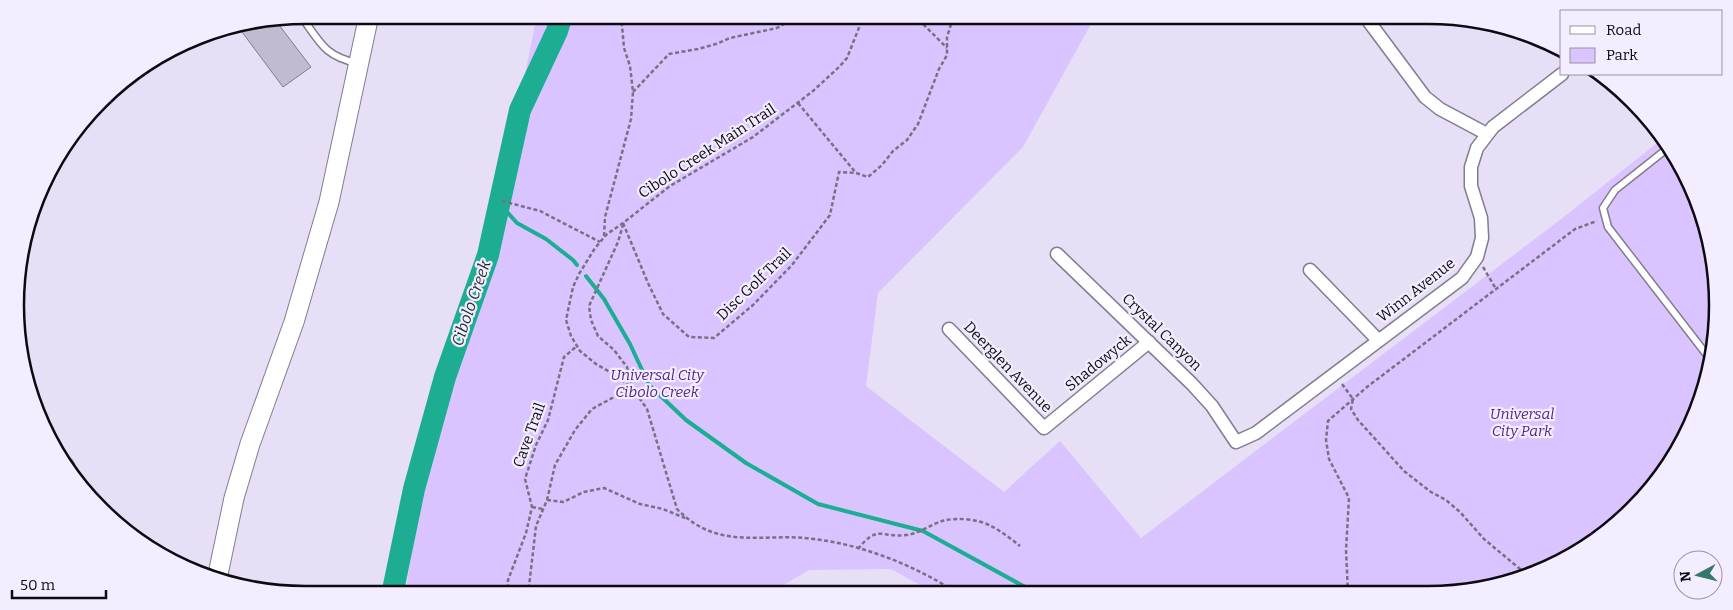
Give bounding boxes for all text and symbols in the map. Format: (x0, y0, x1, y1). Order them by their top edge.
legend (1560, 10, 1723, 75)
text: Road (1606, 21, 1641, 39)
text: Park (1606, 46, 1638, 64)
street label: Cibolo Creek Main Trail (635, 100, 779, 202)
street label: Disc Golf Trail (713, 244, 795, 324)
street label: Winn Avenue (1373, 254, 1459, 326)
water label: Cibolo Creek (448, 257, 495, 348)
street label: Crystal Canyon (1118, 289, 1206, 375)
street label: Deerglen Avenue (960, 318, 1056, 416)
street label: Shadowyck (1061, 331, 1135, 395)
park label: Universal City Cibolo Creek (610, 366, 705, 401)
street label: Cave Trail (509, 400, 549, 470)
park label: Universal City Park (1490, 405, 1554, 440)
north arrow (1673, 550, 1723, 600)
scale bar (12, 568, 106, 600)
text: N (1676, 570, 1695, 583)
text: 50 m (20, 576, 56, 594)

